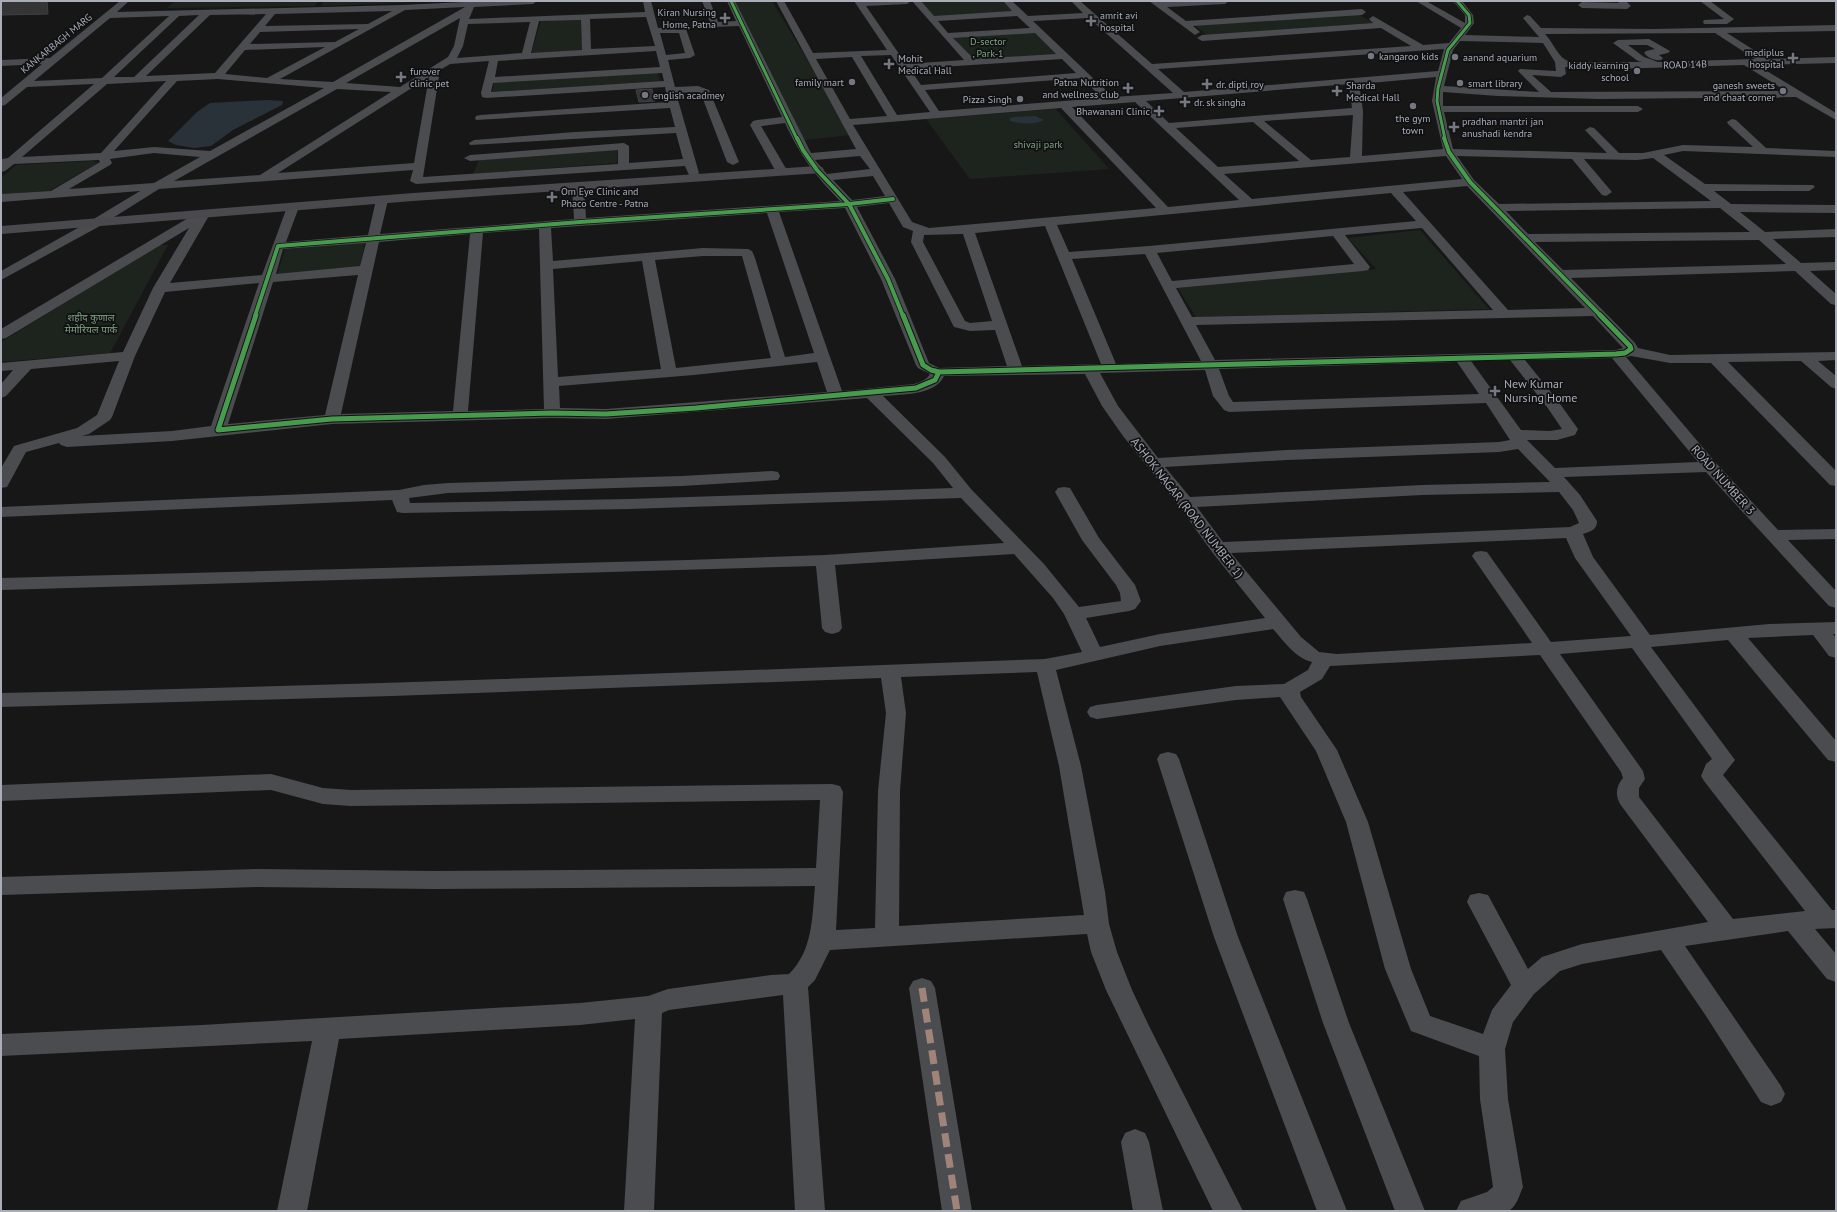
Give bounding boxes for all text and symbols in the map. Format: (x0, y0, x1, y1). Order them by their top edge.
place label: Kiran Nursing Home, Patna (657, 6, 716, 31)
place label: amrit avi hospital (1100, 9, 1138, 34)
street label: KANKARBAGH MARG (18, 11, 95, 76)
marker: Kiran Nursing Home, Patna (719, 12, 731, 24)
marker: amrit avi hospital (1085, 15, 1097, 27)
park label: D-sector , Park-1 (970, 35, 1007, 60)
place label: mediplus hospital (1745, 46, 1784, 71)
place label: kangaroo kids (1379, 50, 1438, 63)
marker: kangaroo kids (1366, 51, 1376, 61)
place label: aanand aquarium (1463, 51, 1537, 64)
place label: Mohit Medical Hall (898, 52, 952, 77)
marker: aanand aquarium (1450, 52, 1460, 62)
marker: mediplus hospital (1787, 52, 1799, 64)
street label: ROAD 14B (1663, 57, 1707, 72)
marker: Mohit Medical Hall (883, 58, 895, 70)
place label: kiddy learning school (1568, 59, 1629, 84)
place label: furever clinic pet (410, 65, 450, 90)
marker: kiddy learning school (1632, 66, 1642, 76)
marker: furever clinic pet (395, 71, 407, 83)
place label: family mart (795, 76, 845, 89)
place label: Patna Nutrition and wellness club (1043, 76, 1119, 101)
marker: family mart (847, 77, 857, 87)
place label: smart library (1468, 77, 1523, 90)
marker: dr. dipti roy (1201, 78, 1213, 90)
place label: dr. dipti roy (1216, 78, 1264, 91)
marker: smart library (1455, 78, 1465, 88)
place label: Sharda Medical Hall (1346, 79, 1400, 104)
place label: ganesh sweets and chaat corner (1704, 79, 1776, 104)
marker: Patna Nutrition and wellness club (1122, 82, 1134, 94)
marker: Sharda Medical Hall (1331, 85, 1343, 97)
marker: ganesh sweets and chaat corner (1778, 86, 1788, 96)
place label: english acadmey (653, 89, 725, 102)
marker: english acadmey (640, 90, 650, 100)
place label: Pizza Singh (963, 93, 1012, 106)
marker: Pizza Singh (1015, 94, 1025, 104)
marker: dr. sk singha (1179, 96, 1191, 108)
place label: dr. sk singha (1194, 96, 1246, 109)
marker: the gym town (1408, 101, 1418, 111)
place label: Bhawanani Clinic (1076, 105, 1150, 118)
marker: Bhawanani Clinic (1153, 105, 1165, 117)
place label: the gym town (1396, 112, 1430, 137)
place label: pradhan mantri jan anushadi kendra (1462, 115, 1544, 140)
marker: pradhan mantri jan anushadi kendra (1449, 122, 1459, 132)
park label: shivaji park (1014, 138, 1063, 151)
place label: Om Eye Clinic and Phaco Centre - Patna (561, 185, 649, 210)
marker: Om Eye Clinic and Phaco Centre - Patna (546, 191, 558, 203)
park label: शहीद कुणाल मेमोरियल पार्क (65, 311, 118, 336)
place label: New Kumar Nursing Home (1504, 376, 1577, 405)
marker: New Kumar Nursing Home (1489, 385, 1501, 397)
street label: ASHOK NAGAR (ROAD NUMBER 1) (1128, 434, 1247, 581)
street label: ROAD NUMBER 3 (1688, 442, 1758, 517)

